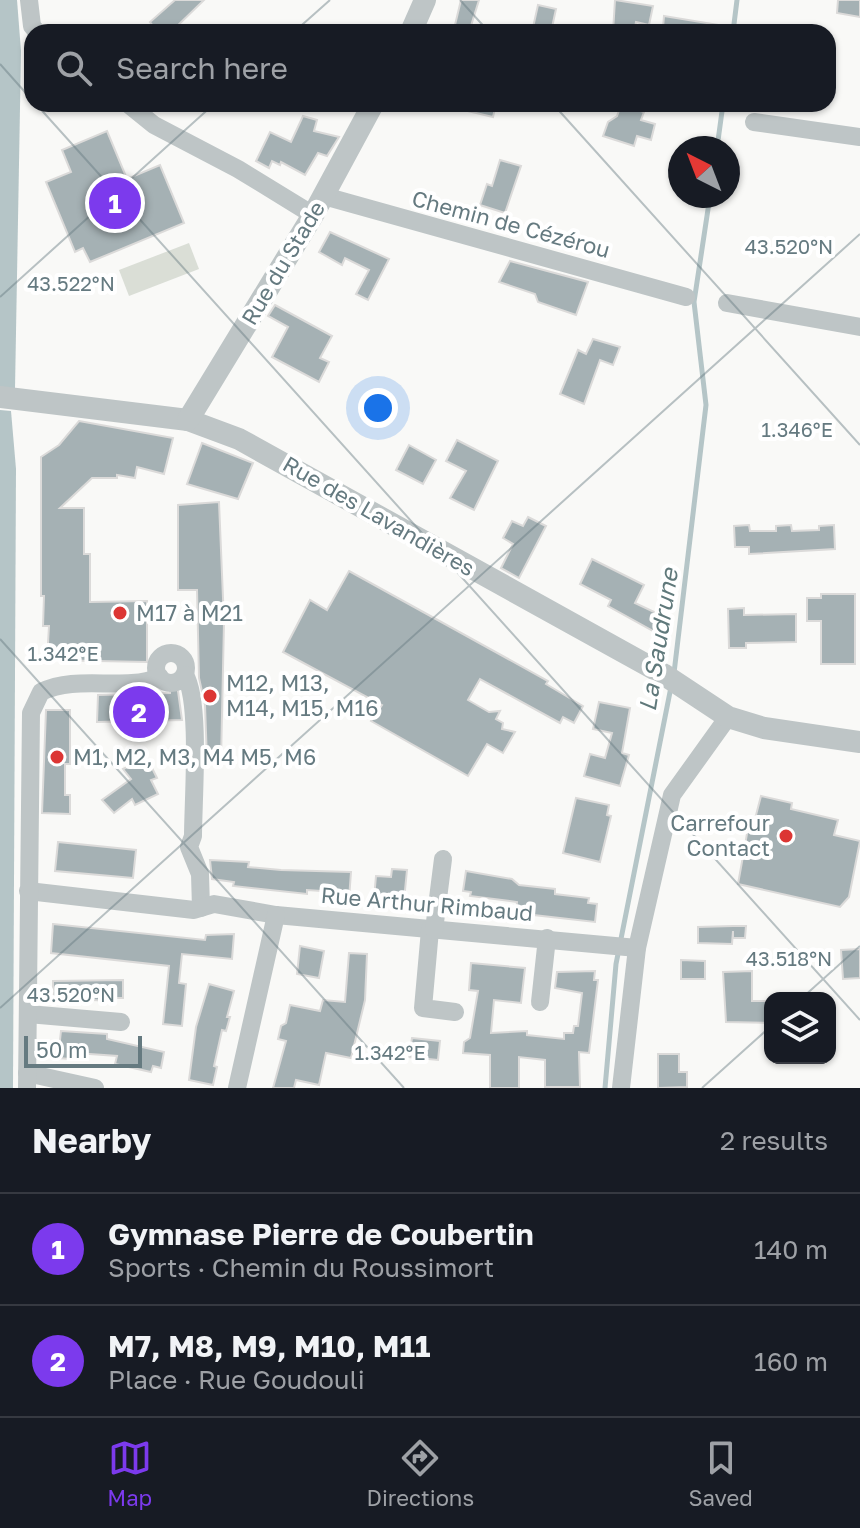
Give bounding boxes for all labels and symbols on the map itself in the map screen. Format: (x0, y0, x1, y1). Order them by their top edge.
north arrow (668, 136, 740, 208)
pin: 1 (89, 173, 141, 233)
street label: Chemin de Cézérou (409, 184, 613, 263)
street label: Rue du Stade (235, 196, 330, 330)
text: 43.520°N (745, 234, 833, 258)
text: 43.522°N (27, 271, 115, 295)
your location (358, 388, 398, 428)
text: 1.346°E (761, 417, 833, 441)
street label: Rue des Lavandières (279, 450, 480, 581)
water label: La Saudrune (632, 564, 683, 713)
place label: M17 à M21 (136, 599, 243, 626)
marker: M17 à M21 (111, 604, 129, 622)
text: 1.342°E (27, 641, 99, 665)
place label: M12, M13, M14, M15, M16 (226, 669, 378, 721)
pin: 2 (113, 682, 165, 742)
marker: M12, M13, M14, M15, M16 (201, 687, 219, 705)
place label: M1, M2, M3, M4 M5, M6 (73, 743, 316, 770)
marker: M1, M2, M3, M4 M5, M6 (48, 748, 66, 766)
place label: Carrefour Contact (670, 809, 770, 861)
marker: Carrefour Contact (777, 827, 795, 845)
street label: Rue Arthur Rimbaud (320, 881, 534, 926)
text: 43.518°N (746, 946, 832, 970)
text: 43.520°N (27, 982, 115, 1006)
scale bar (24, 1032, 142, 1068)
text: 1.342°E (354, 1040, 426, 1064)

